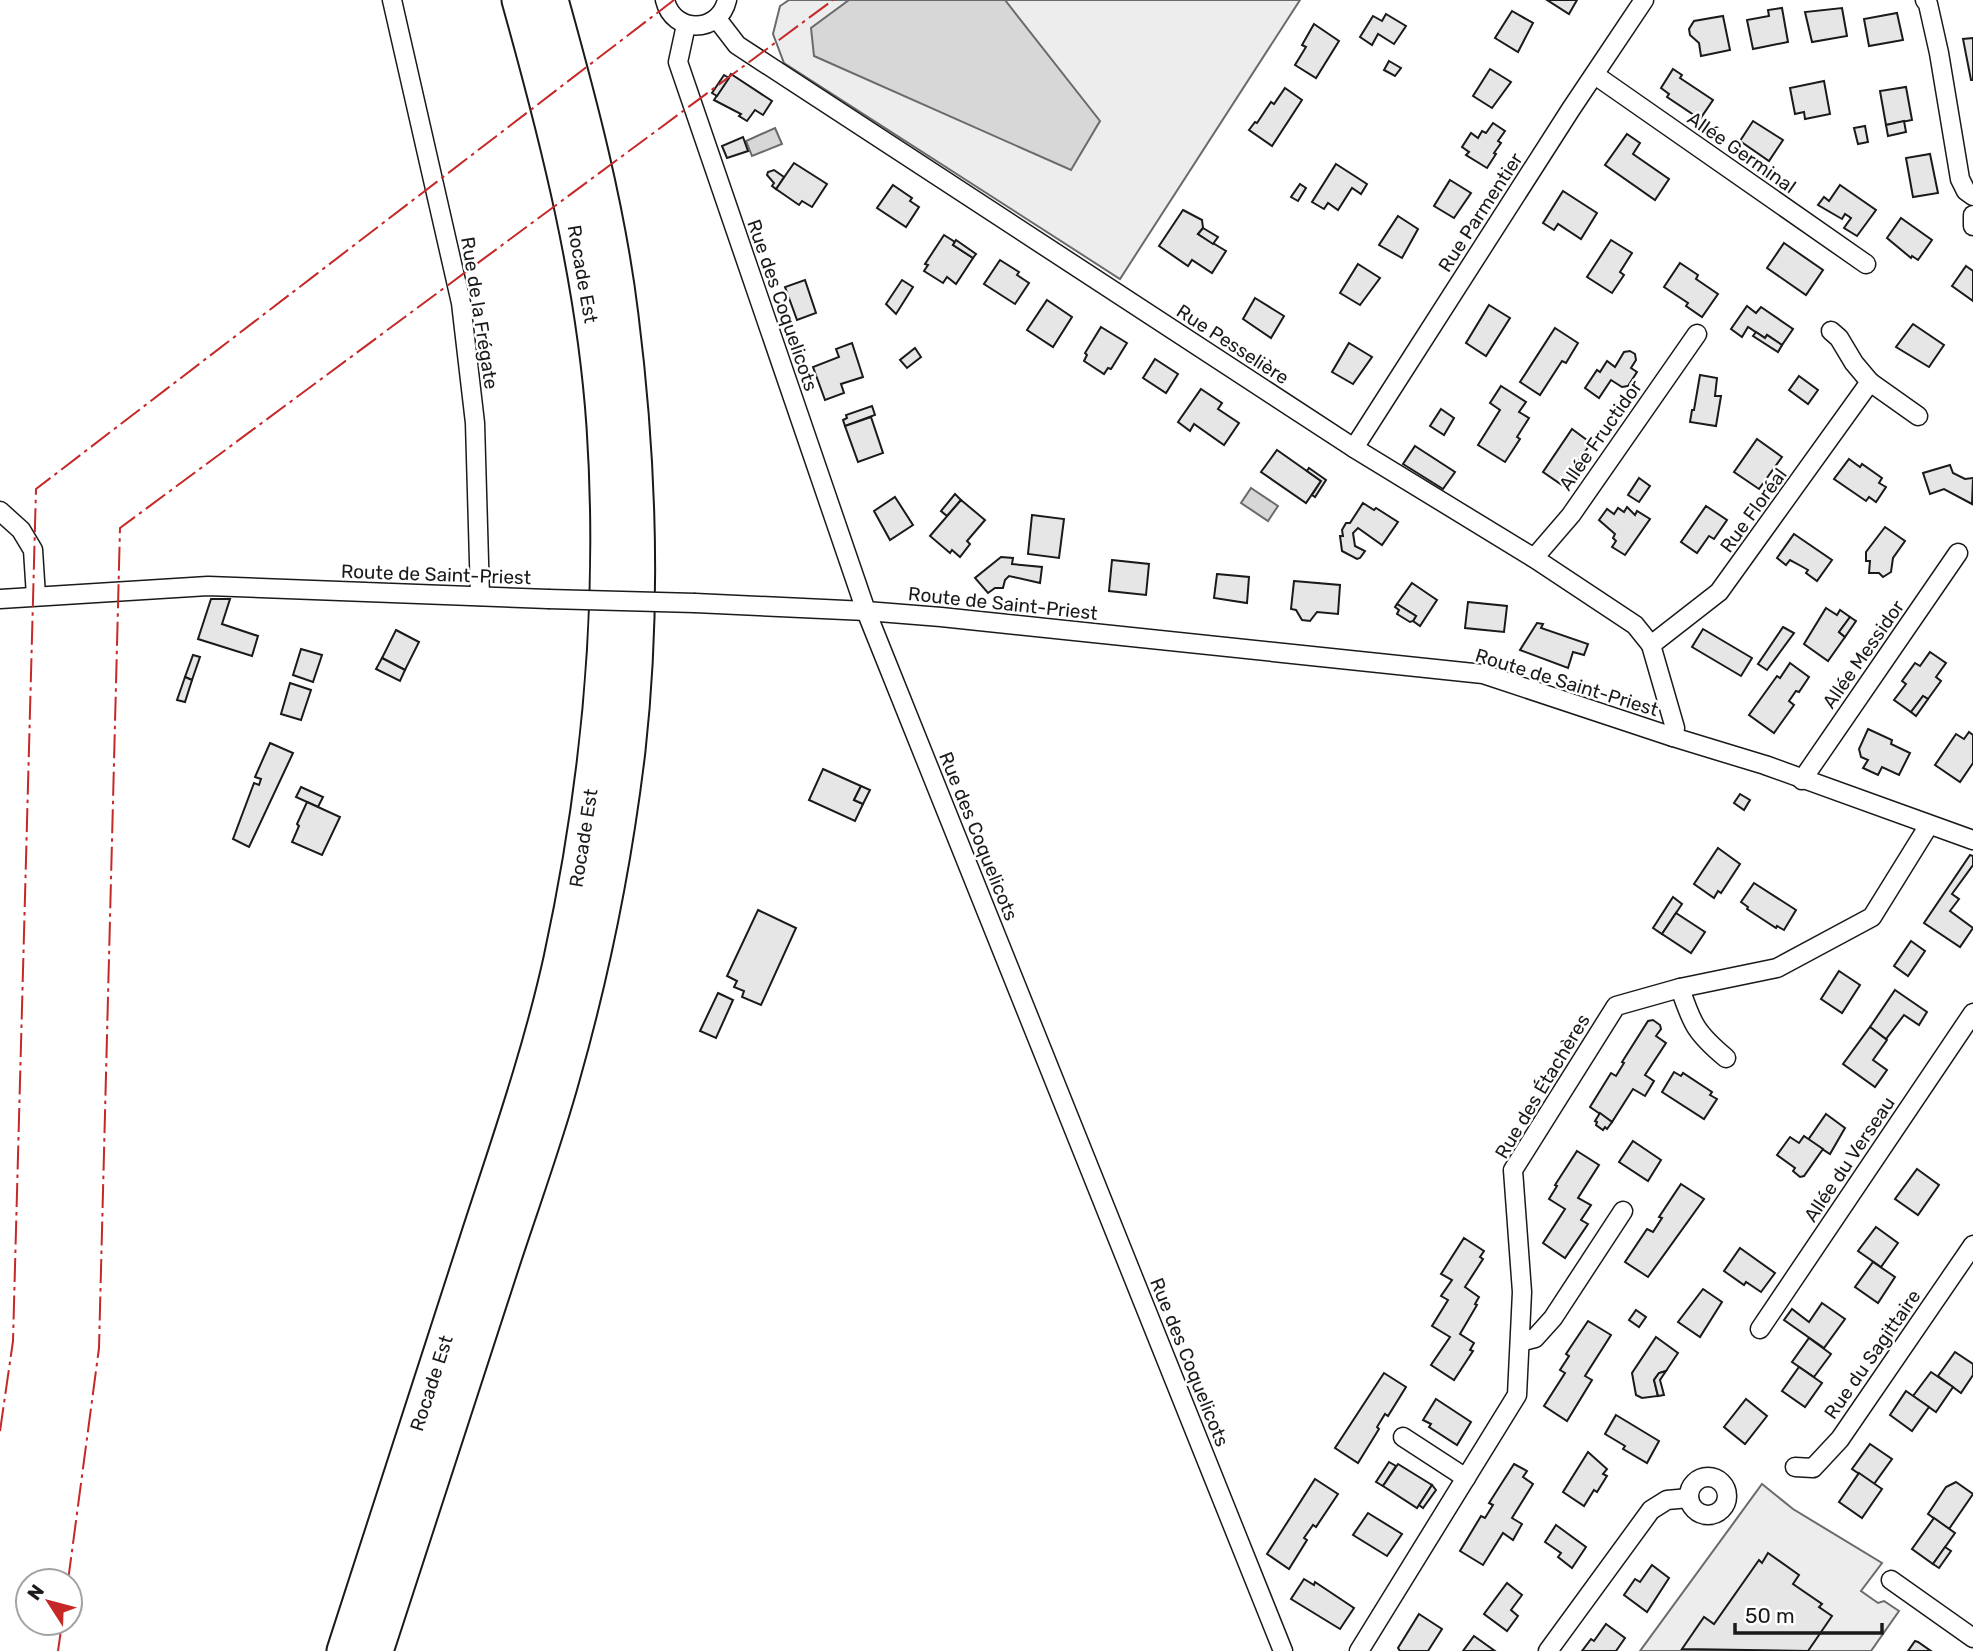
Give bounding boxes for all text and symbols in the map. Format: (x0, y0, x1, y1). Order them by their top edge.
street label: Allée Germinal (1683, 107, 1800, 198)
street label: Rue Parmentier (1433, 148, 1528, 276)
street label: Rue des Coquelicots (742, 216, 823, 394)
street label: Rocade Est (563, 223, 603, 326)
street label: Rue de la Frégate (456, 235, 503, 391)
street label: Rue Pesselière (1172, 300, 1293, 389)
street label: Allée Fructidor (1554, 375, 1647, 495)
street label: Rue Floréal (1715, 464, 1792, 557)
street label: Route de Saint-Priest (340, 560, 532, 589)
street label: Route de Saint-Priest (907, 582, 1099, 625)
street label: Allée Messidor (1818, 595, 1910, 713)
street label: Route de Saint-Priest (1472, 644, 1662, 721)
street label: Rue des Coquelicots (934, 748, 1023, 924)
street label: Rocade Est (564, 787, 603, 889)
street label: Rue des Étachères (1490, 1010, 1595, 1163)
street label: Allée du Verseau (1799, 1092, 1900, 1226)
street label: Rue des Coquelicots (1145, 1274, 1234, 1450)
street label: Rue du Sagittaire (1819, 1285, 1926, 1423)
street label: Rocade Est (405, 1332, 458, 1434)
north arrow (14, 1567, 84, 1637)
text: N (22, 1580, 49, 1605)
scale bar (1735, 1592, 1882, 1636)
text: 50 m (1745, 1603, 1795, 1628)

